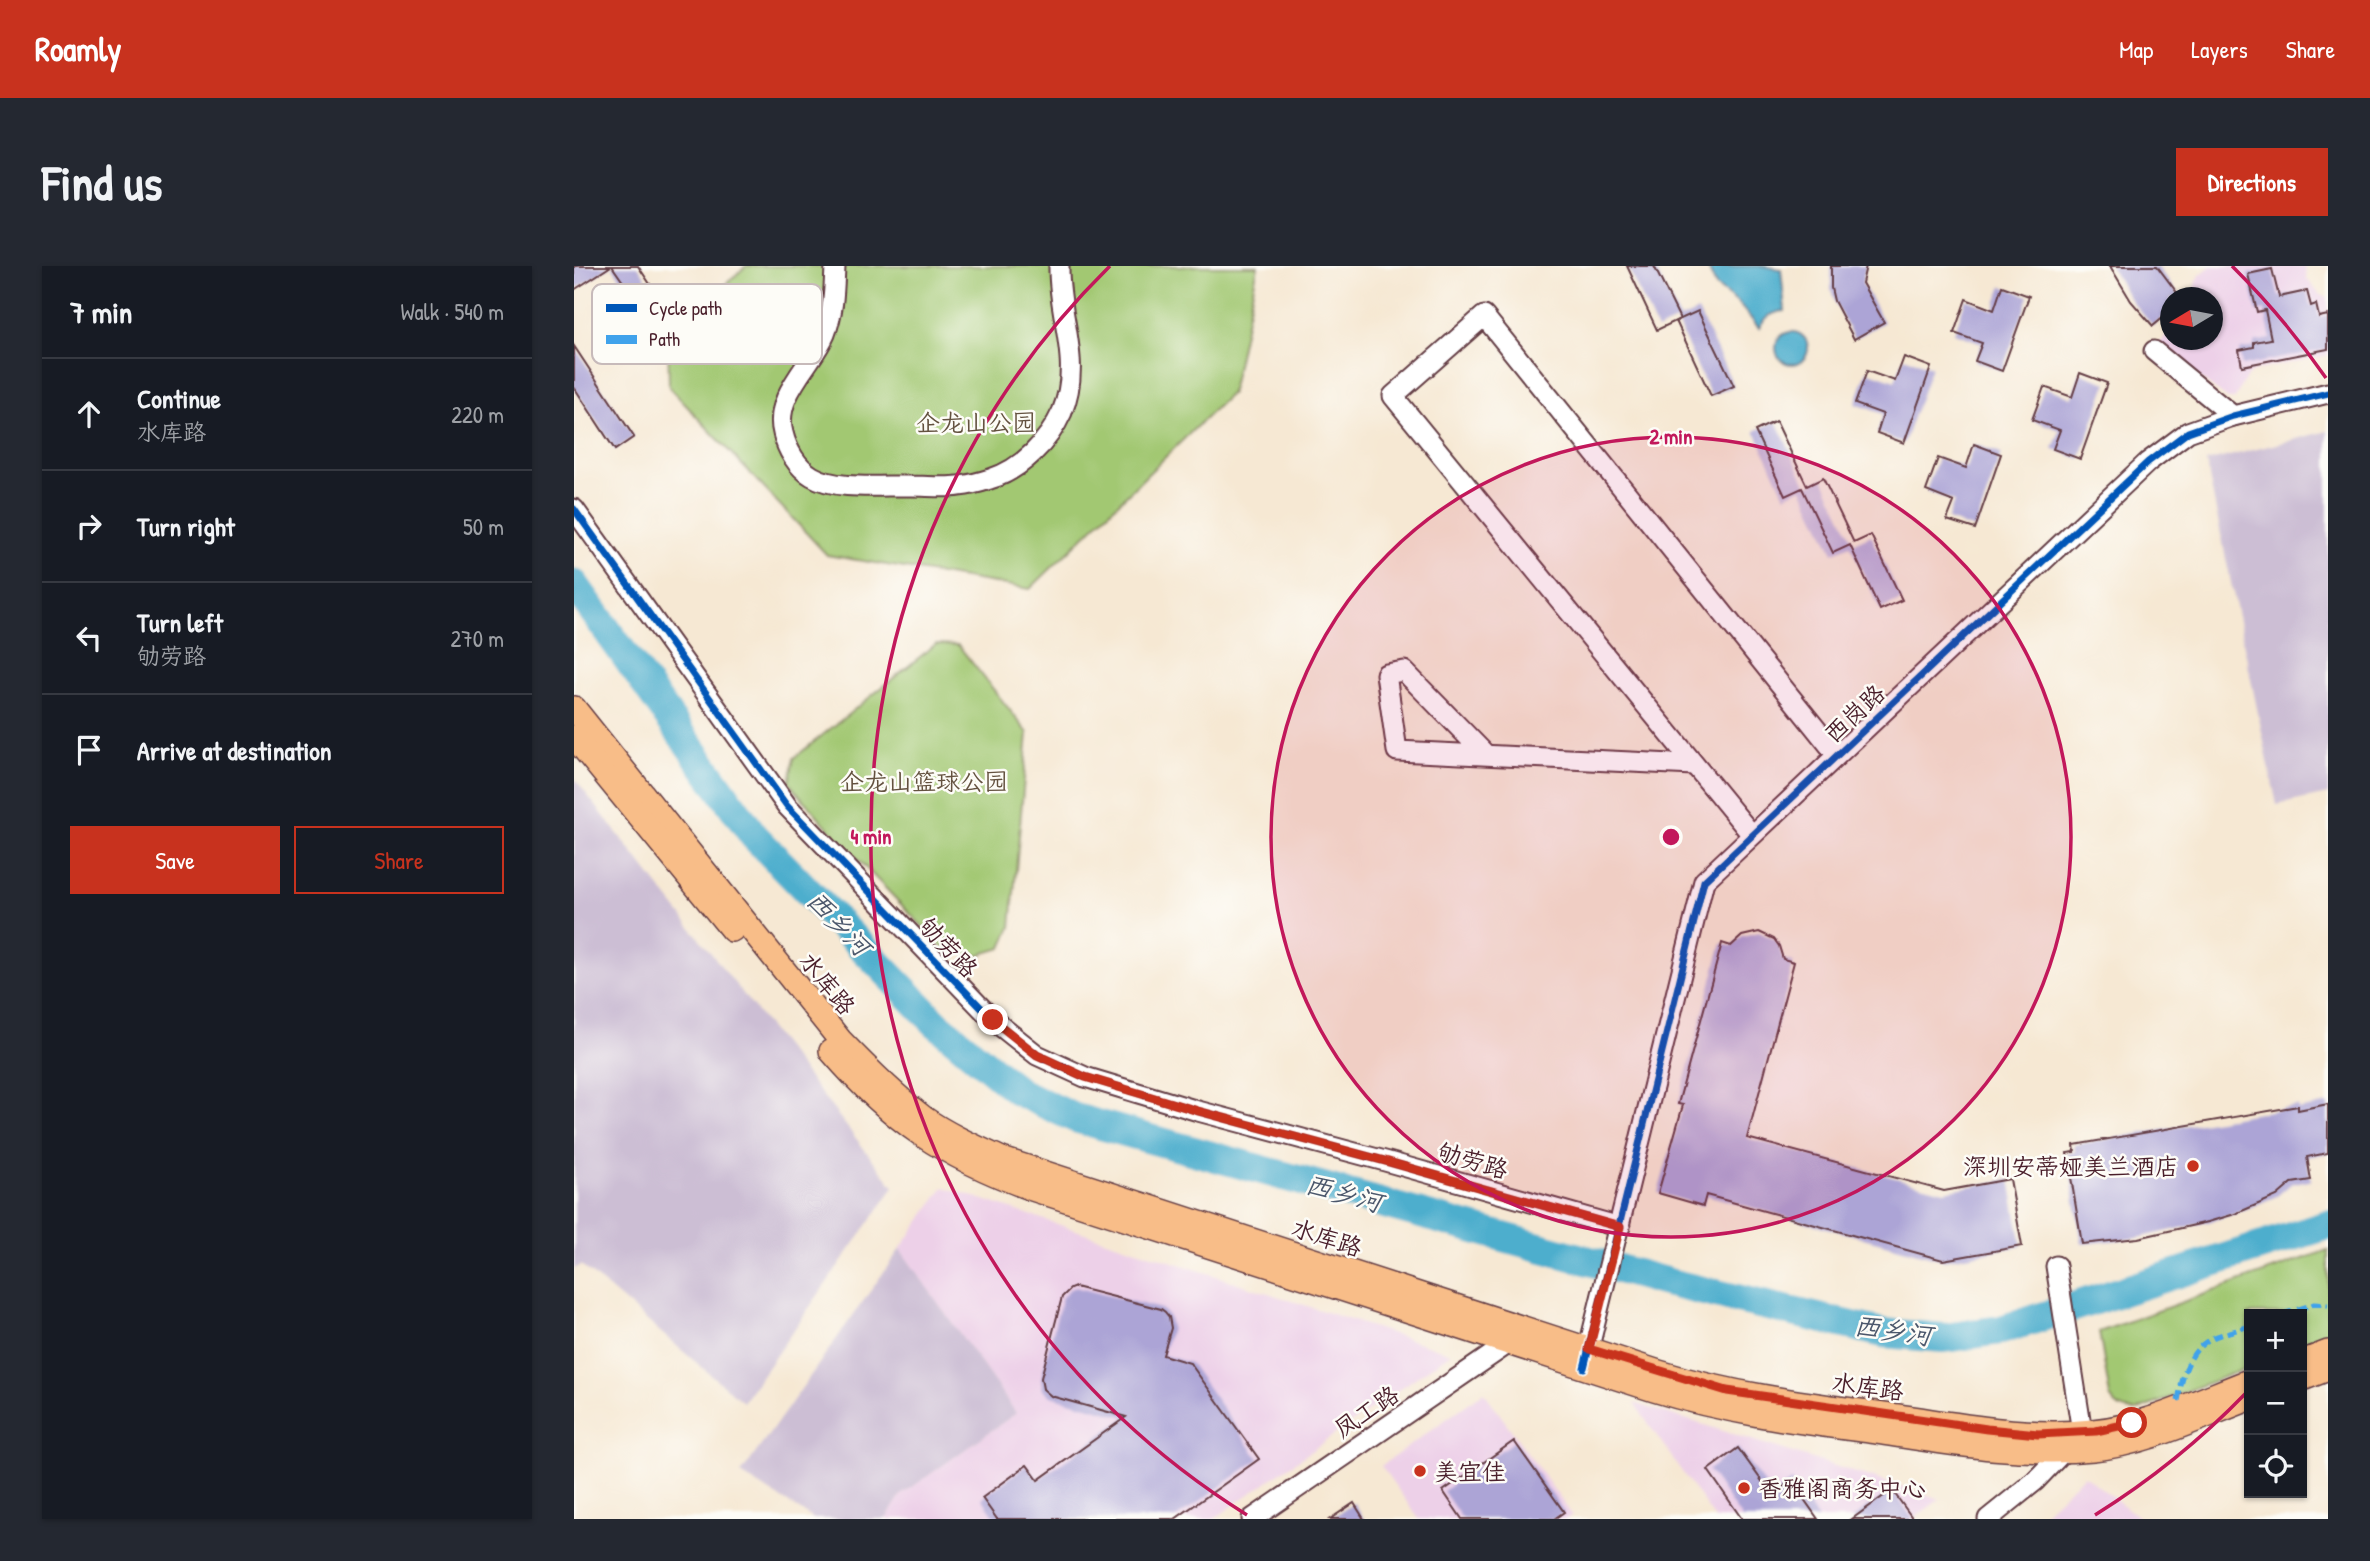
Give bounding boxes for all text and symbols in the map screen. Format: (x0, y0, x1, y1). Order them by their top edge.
text: Roamly (35, 27, 121, 71)
text: Map (2119, 33, 2153, 65)
text: Layers (2191, 33, 2248, 65)
text: Share (2286, 33, 2335, 65)
button: Directions (2176, 148, 2328, 216)
text: Find us (42, 149, 162, 215)
legend (592, 284, 822, 364)
north arrow (2160, 287, 2223, 350)
text: 7 min (70, 292, 132, 332)
text: Cycle path (649, 295, 722, 321)
text: Walk · 540 m (400, 296, 504, 327)
text: Path (649, 326, 680, 352)
text: Continue (137, 381, 221, 416)
icon: ahead (70, 395, 108, 433)
text: 220 m (451, 399, 504, 430)
park label: 企龙山公园 (916, 406, 1036, 438)
text: 水库路 (137, 416, 206, 447)
text: 2 min (1649, 422, 1693, 451)
icon: right (70, 507, 108, 545)
text: Turn right (137, 509, 235, 544)
text: 50 m (463, 511, 504, 542)
text: Turn left (137, 605, 223, 640)
icon: left (70, 619, 108, 657)
text: 270 m (451, 623, 504, 654)
text: 劬劳路 (137, 640, 206, 671)
street label: 西岗路 (1817, 677, 1891, 749)
icon: arrive (70, 731, 108, 769)
text: Arrive at destination (137, 733, 332, 768)
park label: 企龙山篮球公园 (840, 765, 1008, 797)
text: 4 min (850, 822, 892, 851)
centre of rings (1659, 825, 1683, 849)
button: Save (70, 826, 280, 894)
button: Share (294, 826, 504, 894)
water label: 西乡河 (799, 883, 881, 966)
street label: 劬劳路 (912, 910, 986, 984)
street label: 水库路 (793, 945, 863, 1021)
route end (977, 1004, 1008, 1035)
street label: 劬劳路 (1434, 1135, 1512, 1185)
place label: 深圳安蒂娅美兰酒店 (1963, 1150, 2179, 1182)
marker: 深圳安蒂娅美兰酒店 (2185, 1158, 2201, 1174)
water label: 西乡河 (1302, 1166, 1390, 1221)
street label: 水库路 (1288, 1211, 1366, 1263)
water label: 西乡河 (1852, 1307, 1938, 1353)
map controls (2244, 1309, 2307, 1498)
button: + (2244, 1309, 2307, 1372)
street label: 水库路 (1830, 1365, 1906, 1407)
button: − (2244, 1372, 2307, 1435)
street label: 凤工路 (1327, 1378, 1405, 1444)
route start (2116, 1407, 2147, 1438)
button: locate (2244, 1435, 2307, 1498)
place label: 美宜佳 (1434, 1455, 1506, 1487)
marker: 美宜佳 (1412, 1463, 1428, 1479)
place label: 香雅阁商务中心 (1758, 1472, 1926, 1504)
marker: 香雅阁商务中心 (1736, 1480, 1752, 1496)

